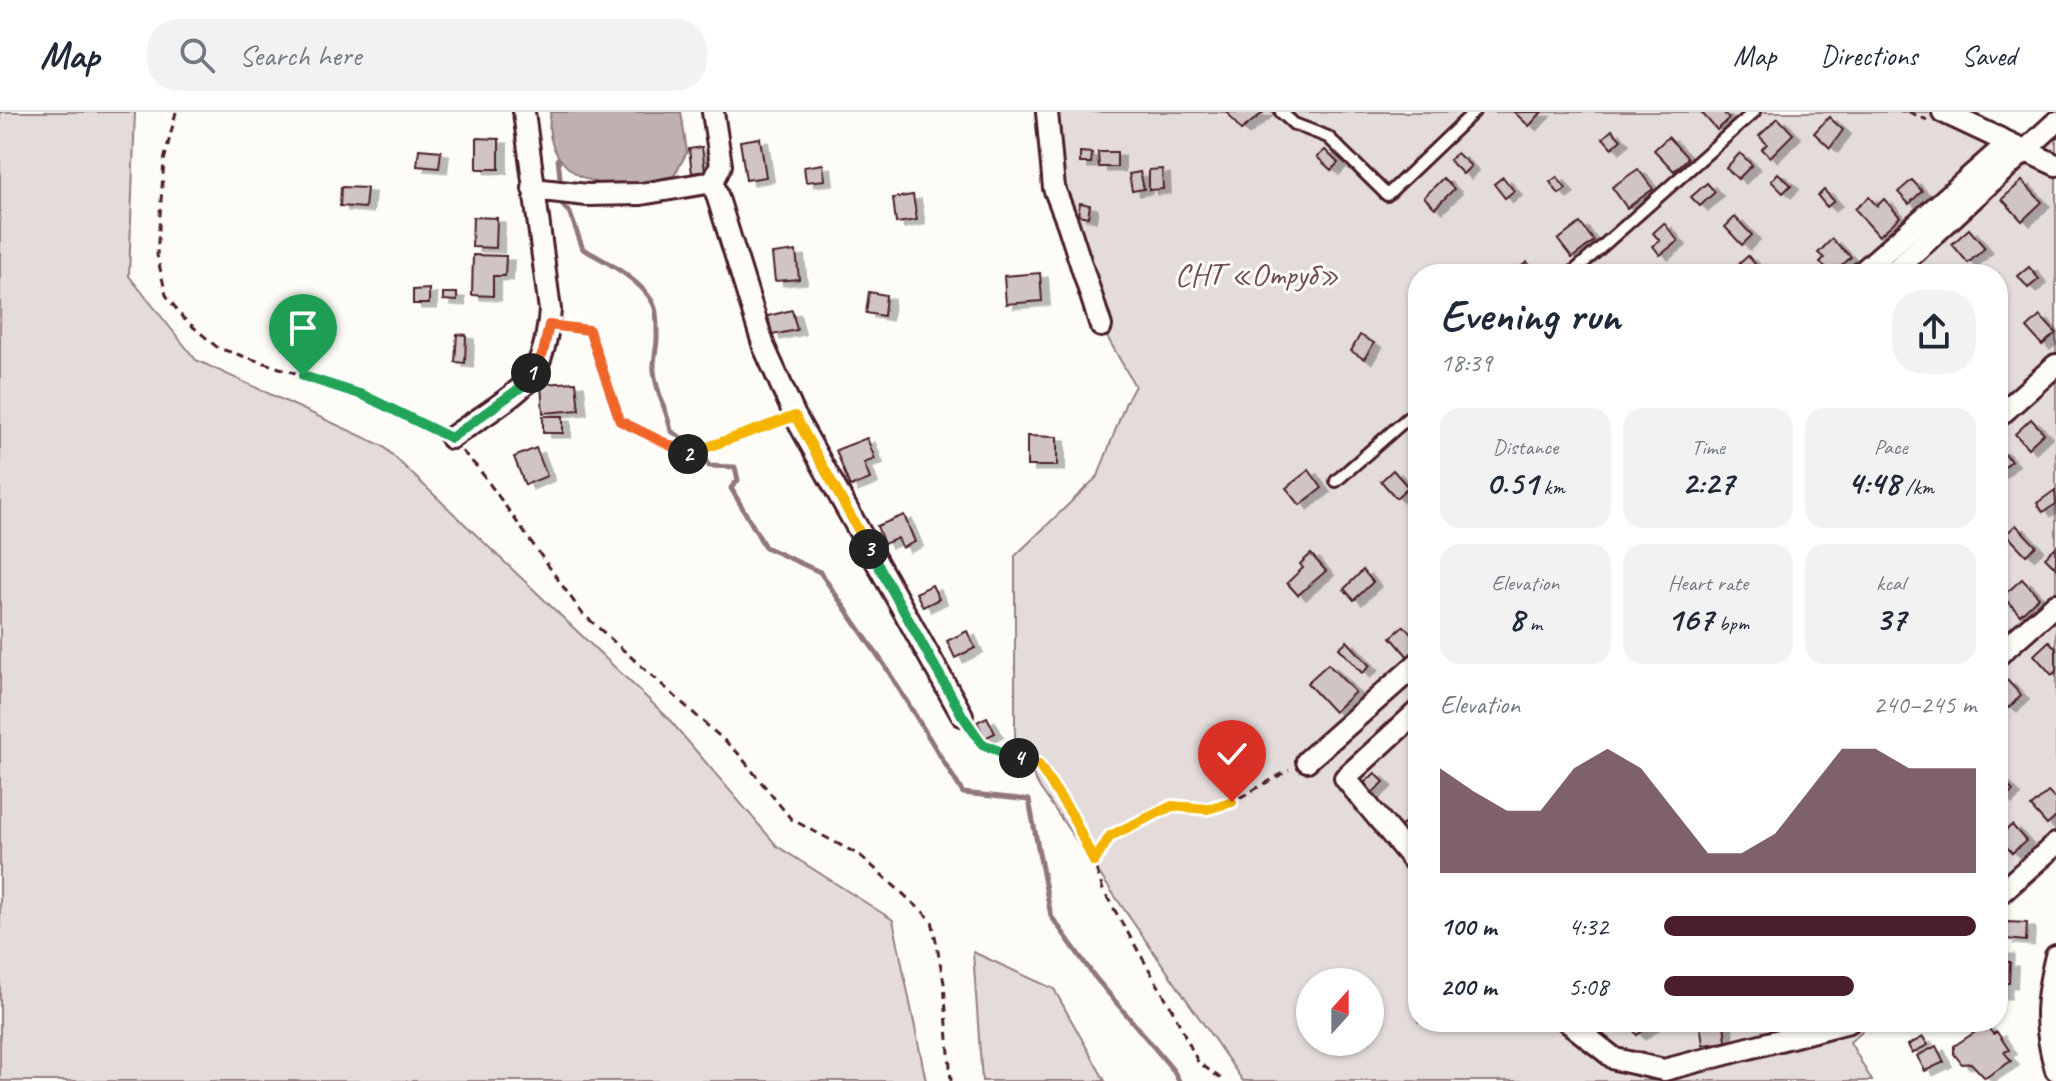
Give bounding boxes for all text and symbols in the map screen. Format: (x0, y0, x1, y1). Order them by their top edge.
search box (147, 19, 707, 91)
text: Map (40, 32, 99, 79)
icon: search (175, 33, 219, 77)
text: Search here (239, 36, 361, 74)
text: Map (1733, 38, 1776, 73)
text: Directions (1820, 38, 1918, 73)
text: Saved (1962, 38, 2016, 73)
park label: СНТ «Отруб» (1175, 254, 1339, 295)
text: Evening run (1440, 288, 1620, 343)
button: share (1892, 290, 1976, 374)
pin (269, 294, 337, 376)
icon: arrive (281, 306, 325, 350)
text: 18:39 (1440, 346, 1492, 379)
pin: 1 (511, 353, 551, 393)
text: 1 (526, 359, 536, 387)
text: Distance (1493, 433, 1558, 461)
text: Time (1691, 433, 1725, 461)
text: Pace (1874, 433, 1908, 461)
pin: 2 (668, 434, 708, 474)
text: 2 (683, 440, 693, 468)
text: 0.51 (1486, 461, 1538, 504)
text: 2:27 (1682, 461, 1734, 504)
text: 4:48 (1847, 461, 1900, 504)
text: km (1538, 473, 1565, 501)
text: /km (1900, 473, 1934, 501)
pin: 3 (849, 529, 889, 569)
text: 3 (864, 535, 874, 563)
text: Elevation (1491, 569, 1559, 597)
text: Heart rate (1668, 569, 1748, 597)
text: kcal (1876, 569, 1905, 597)
text: 8 (1509, 597, 1524, 640)
text: 167 (1667, 597, 1713, 640)
text: 37 (1875, 597, 1906, 640)
text: m (1524, 609, 1542, 637)
text: bpm (1713, 609, 1749, 637)
text: Elevation (1440, 688, 1520, 721)
text: 240–245 m (1873, 688, 1976, 721)
pin (1198, 720, 1266, 802)
icon: check (1210, 732, 1254, 776)
pin: 4 (999, 738, 1039, 778)
text: 4 (1014, 744, 1024, 772)
text: 100 m (1440, 910, 1496, 943)
text: 4:32 (1568, 910, 1608, 943)
north arrow (1296, 968, 1384, 1056)
map controls (1296, 968, 1384, 1056)
text: 200 m (1440, 970, 1496, 1003)
text: 5:08 (1568, 970, 1608, 1003)

